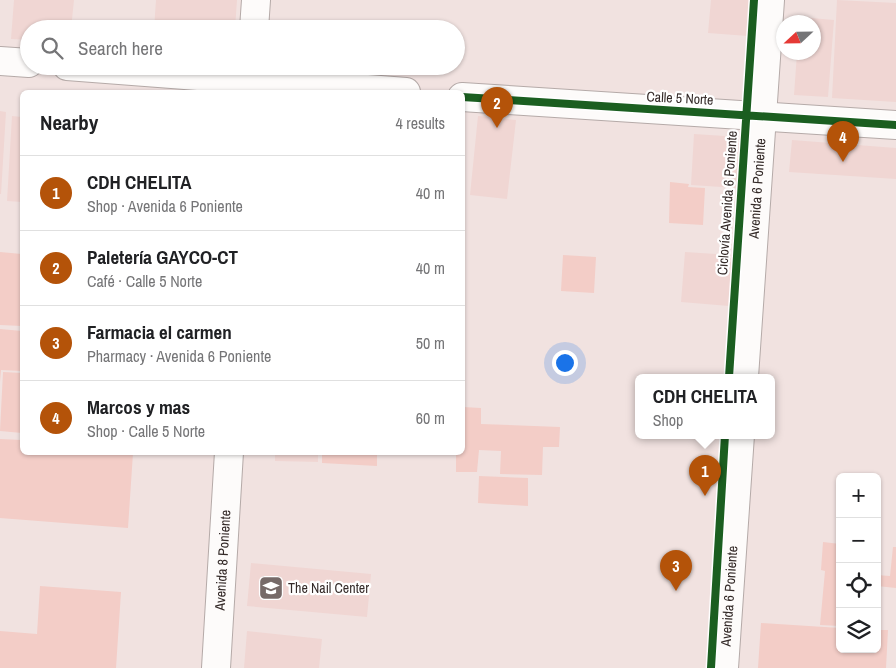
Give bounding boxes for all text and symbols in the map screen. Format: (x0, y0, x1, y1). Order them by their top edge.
north arrow (776, 15, 821, 60)
search box (20, 20, 465, 75)
icon: search (38, 34, 66, 62)
text: Search here (78, 35, 163, 61)
pin: 2 (481, 87, 513, 128)
street label: Calle 5 Norte (646, 87, 714, 109)
text: Nearby (40, 108, 98, 137)
text: 4 results (395, 112, 445, 134)
pin: 4 (827, 121, 859, 162)
street label: Ciclovía Avenida 6 Poniente (713, 130, 741, 276)
street label: Avenida 6 Poniente (744, 138, 769, 240)
text: CDH CHELITA (87, 169, 191, 195)
text: 1 (52, 182, 60, 204)
text: 40 m (416, 182, 445, 204)
text: Shop · Avenida 6 Poniente (87, 195, 243, 217)
text: Paletería GAYCO-CT (87, 244, 238, 270)
text: 2 (52, 257, 60, 279)
text: 40 m (416, 257, 445, 279)
text: Café · Calle 5 Norte (87, 270, 202, 292)
text: Farmacia el carmen (87, 319, 232, 345)
text: 3 (52, 332, 60, 354)
text: 50 m (416, 332, 445, 354)
text: Pharmacy · Avenida 6 Poniente (87, 345, 271, 367)
your location (552, 350, 578, 376)
popup (635, 374, 775, 439)
text: CDH CHELITA (653, 383, 757, 409)
text: Marcos y mas (87, 394, 190, 420)
text: 4 (52, 407, 60, 429)
text: 60 m (416, 407, 445, 429)
text: Shop (653, 409, 683, 431)
text: Shop · Calle 5 Norte (87, 420, 205, 442)
pin: 1 (689, 455, 721, 496)
map controls (836, 473, 881, 653)
button: + (836, 473, 881, 518)
street label: Avenida 8 Poniente (210, 509, 235, 612)
button: − (836, 518, 881, 563)
street label: Avenida 6 Poniente (716, 545, 741, 648)
pin: 3 (660, 550, 692, 591)
button: locate (836, 563, 881, 608)
school or university icon: The Nail Center (258, 575, 284, 601)
place label: The Nail Center (288, 579, 369, 597)
button: layers (836, 608, 881, 653)

